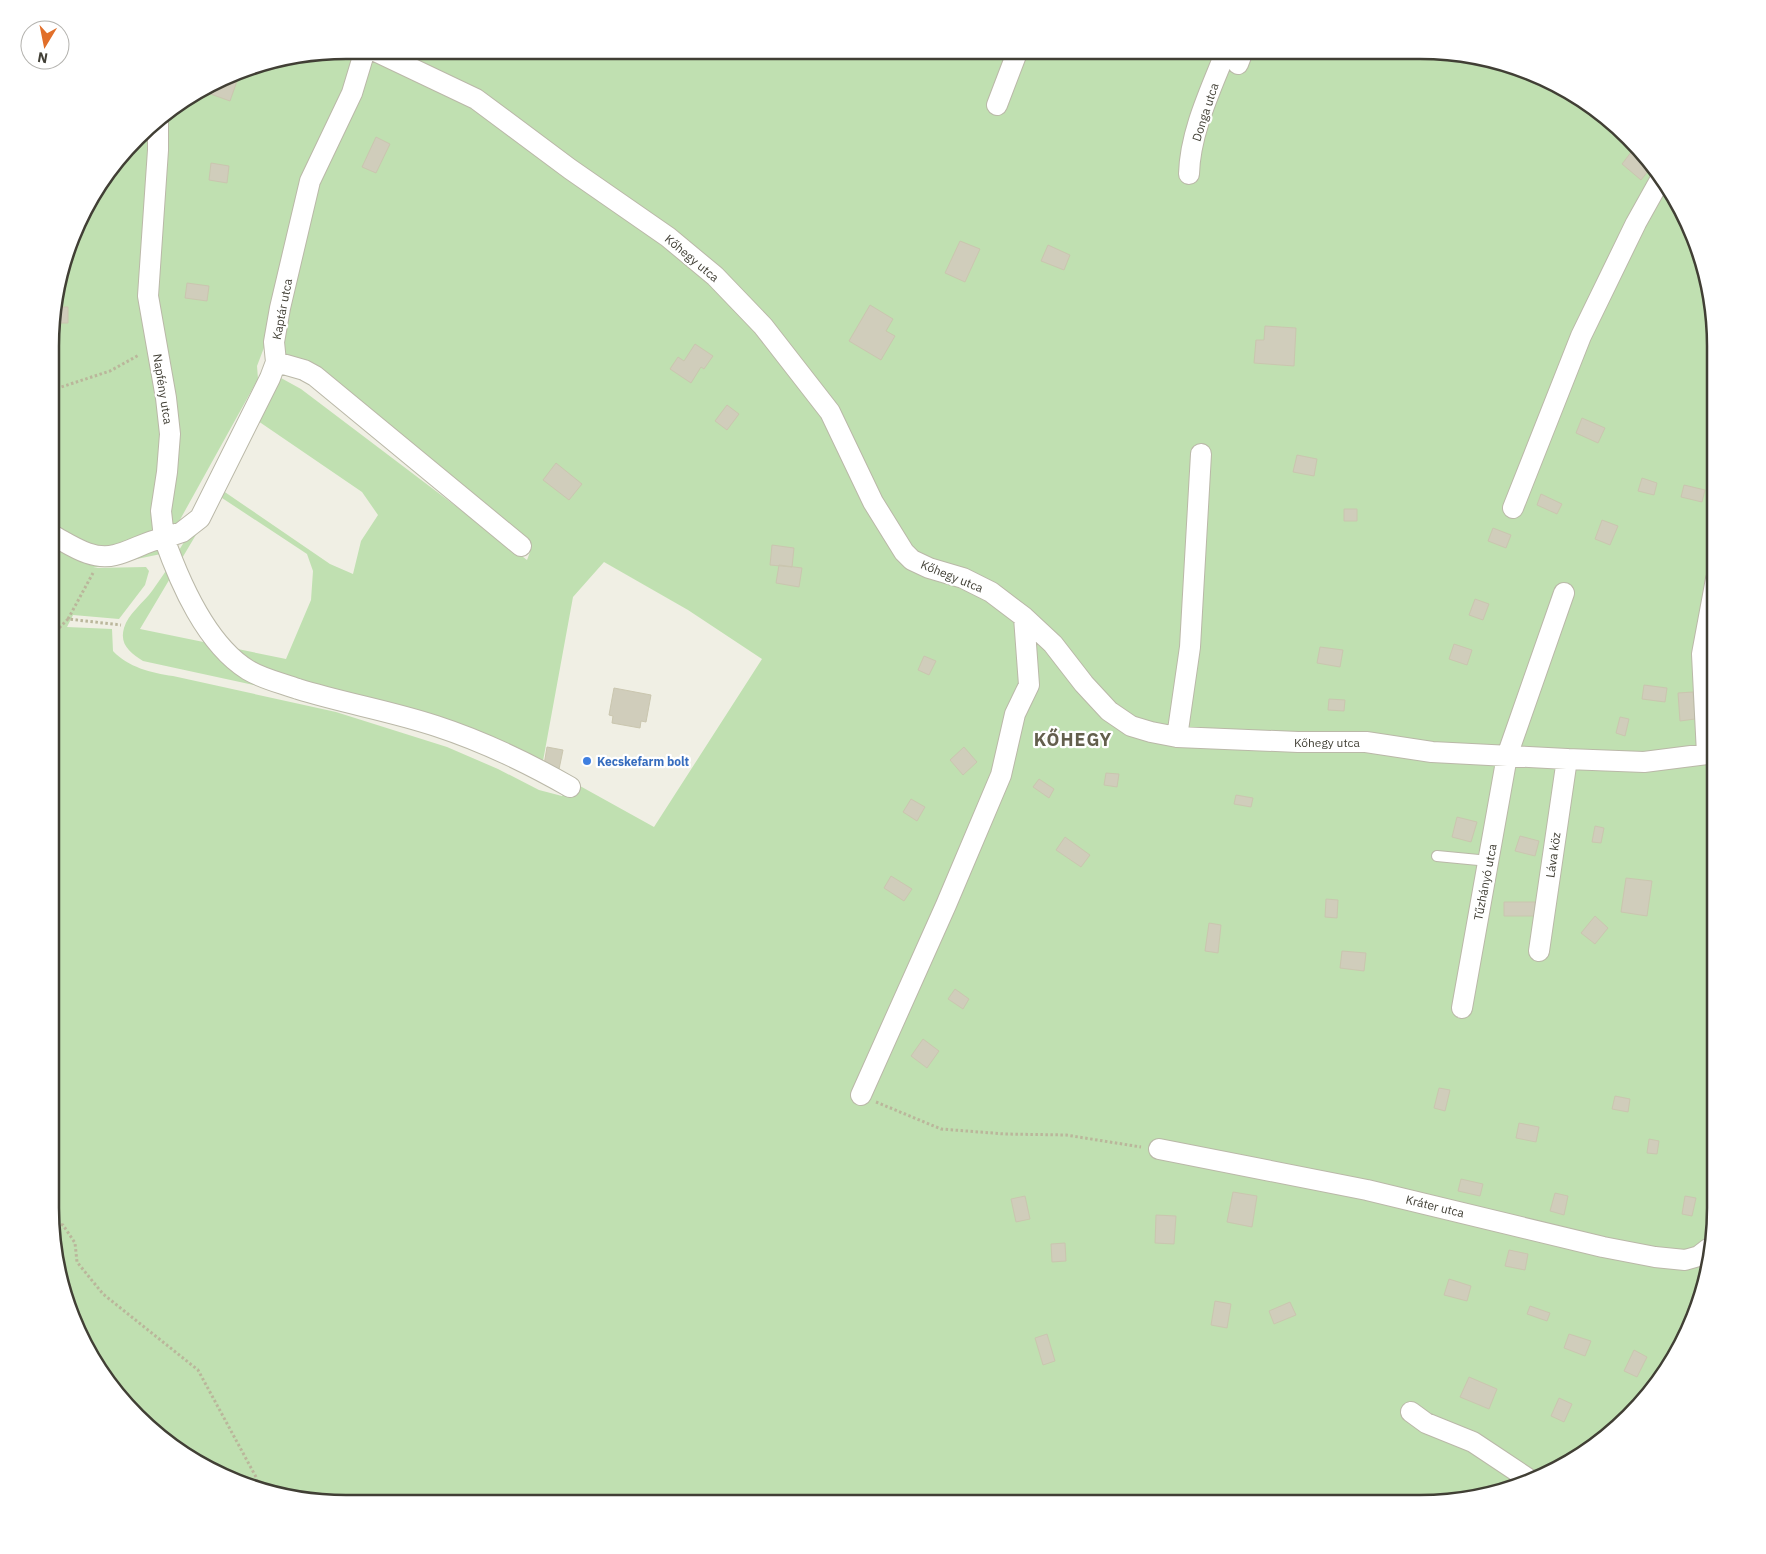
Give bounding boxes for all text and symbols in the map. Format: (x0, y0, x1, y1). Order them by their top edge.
north arrow (20, 20, 70, 70)
text: N (36, 48, 49, 68)
street label: Donga utca (1189, 80, 1222, 143)
street label: Kőhegy utca (662, 231, 723, 285)
street label: Kaptár utca (269, 277, 295, 341)
street label: Napfény utca (150, 353, 176, 426)
street label: Kőhegy utca (919, 557, 986, 596)
district label: KŐHEGY (1034, 728, 1112, 751)
street label: Kőhegy utca (1294, 735, 1361, 750)
place label: Kecskefarm bolt (597, 754, 690, 769)
marker: Kecskefarm bolt (581, 755, 593, 767)
street label: Láva köz (1542, 831, 1564, 879)
street label: Tűzhányó utca (1470, 842, 1500, 921)
street label: Kráter utca (1404, 1192, 1466, 1221)

